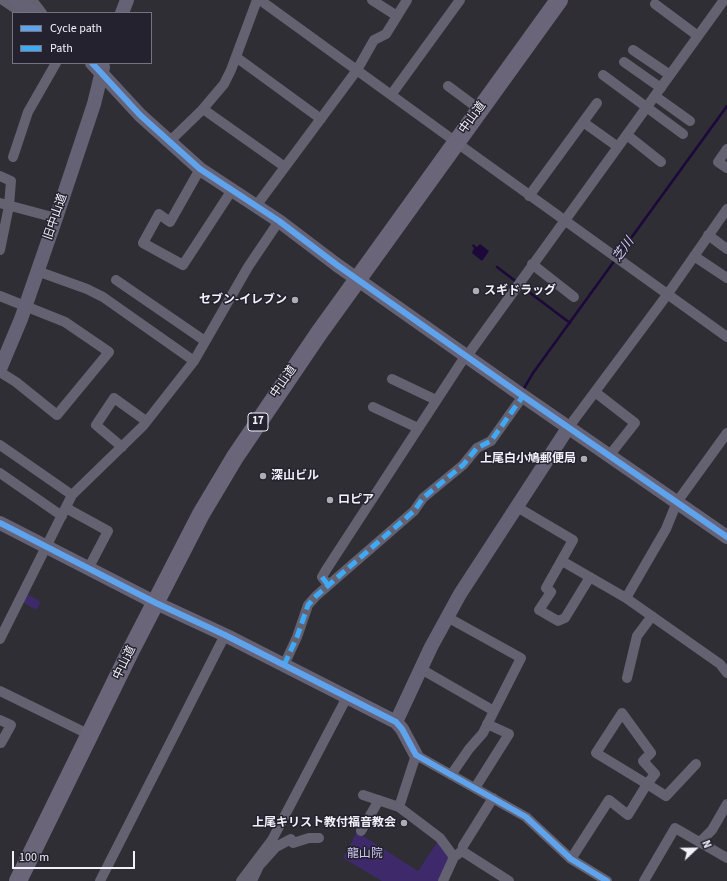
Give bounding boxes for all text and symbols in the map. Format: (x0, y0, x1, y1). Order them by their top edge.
legend (12, 12, 152, 64)
text: Cycle path (50, 20, 102, 37)
text: Path (50, 40, 73, 57)
street label: 中山道 (457, 99, 489, 137)
street label: 旧中山道 (41, 192, 71, 242)
water label: 芝川 (610, 235, 638, 265)
place label: スギドラッグ (484, 284, 556, 298)
marker: スギドラッグ (471, 286, 481, 296)
place label: セブン-イレブン (199, 293, 287, 307)
marker: セブン-イレブン (290, 295, 300, 305)
street label: 中山道 (268, 363, 300, 401)
road number: 17 (248, 413, 268, 431)
place label: 上尾白小鳩郵便局 (480, 452, 576, 466)
marker: 上尾白小鳩郵便局 (579, 454, 589, 464)
place label: 深山ビル (271, 469, 319, 483)
marker: 深山ビル (258, 471, 268, 481)
place label: ロピア (338, 493, 374, 507)
marker: ロピア (325, 495, 335, 505)
street label: 中山道 (111, 644, 139, 682)
place label: 上尾キリスト教付福音教会 (252, 816, 396, 830)
marker: 上尾キリスト教付福音教会 (399, 818, 409, 828)
north arrow (675, 829, 715, 869)
text: N (698, 838, 715, 851)
scale bar (14, 843, 137, 869)
park label: 龍山院 (347, 847, 383, 861)
text: 100 m (19, 849, 49, 866)

